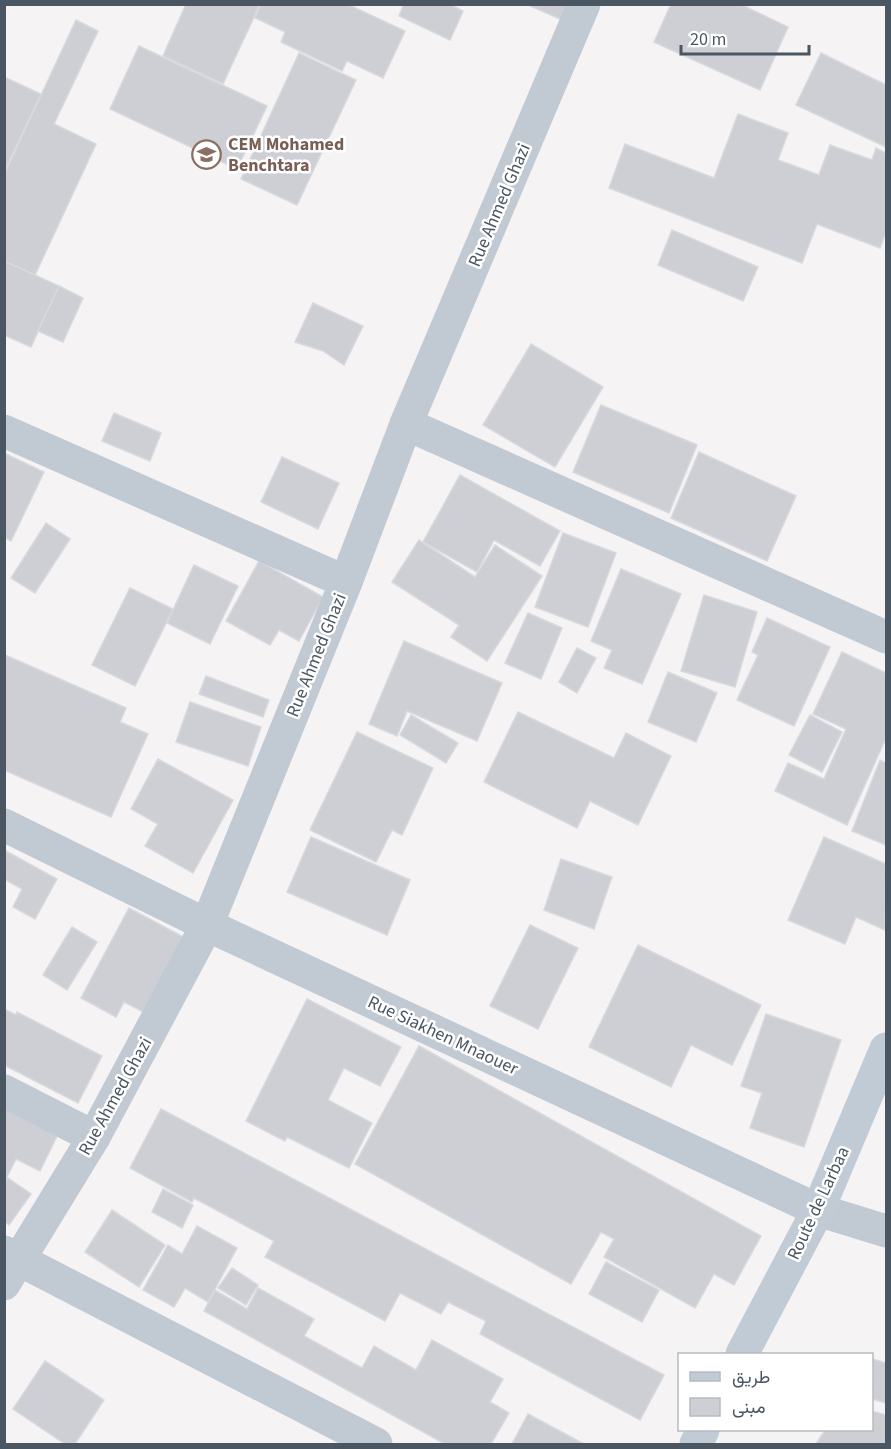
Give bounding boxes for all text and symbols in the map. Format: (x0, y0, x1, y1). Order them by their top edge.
scale bar (681, 18, 808, 56)
text: 20 m (690, 27, 726, 52)
place label: CEM Mohamed Benchtara (228, 132, 344, 178)
school or university icon: CEM Mohamed Benchtara (191, 138, 223, 170)
street label: Rue Ahmed Ghazi (462, 140, 537, 271)
street label: Rue Ahmed Ghazi (280, 589, 353, 721)
street label: Rue Siakhen Mnaouer (363, 990, 523, 1082)
street label: Rue Ahmed Ghazi (73, 1033, 158, 1160)
street label: Route de Larbaa (781, 1142, 856, 1264)
legend (678, 1353, 873, 1431)
text: طريق (732, 1365, 770, 1390)
text: مبنى (732, 1395, 766, 1420)

